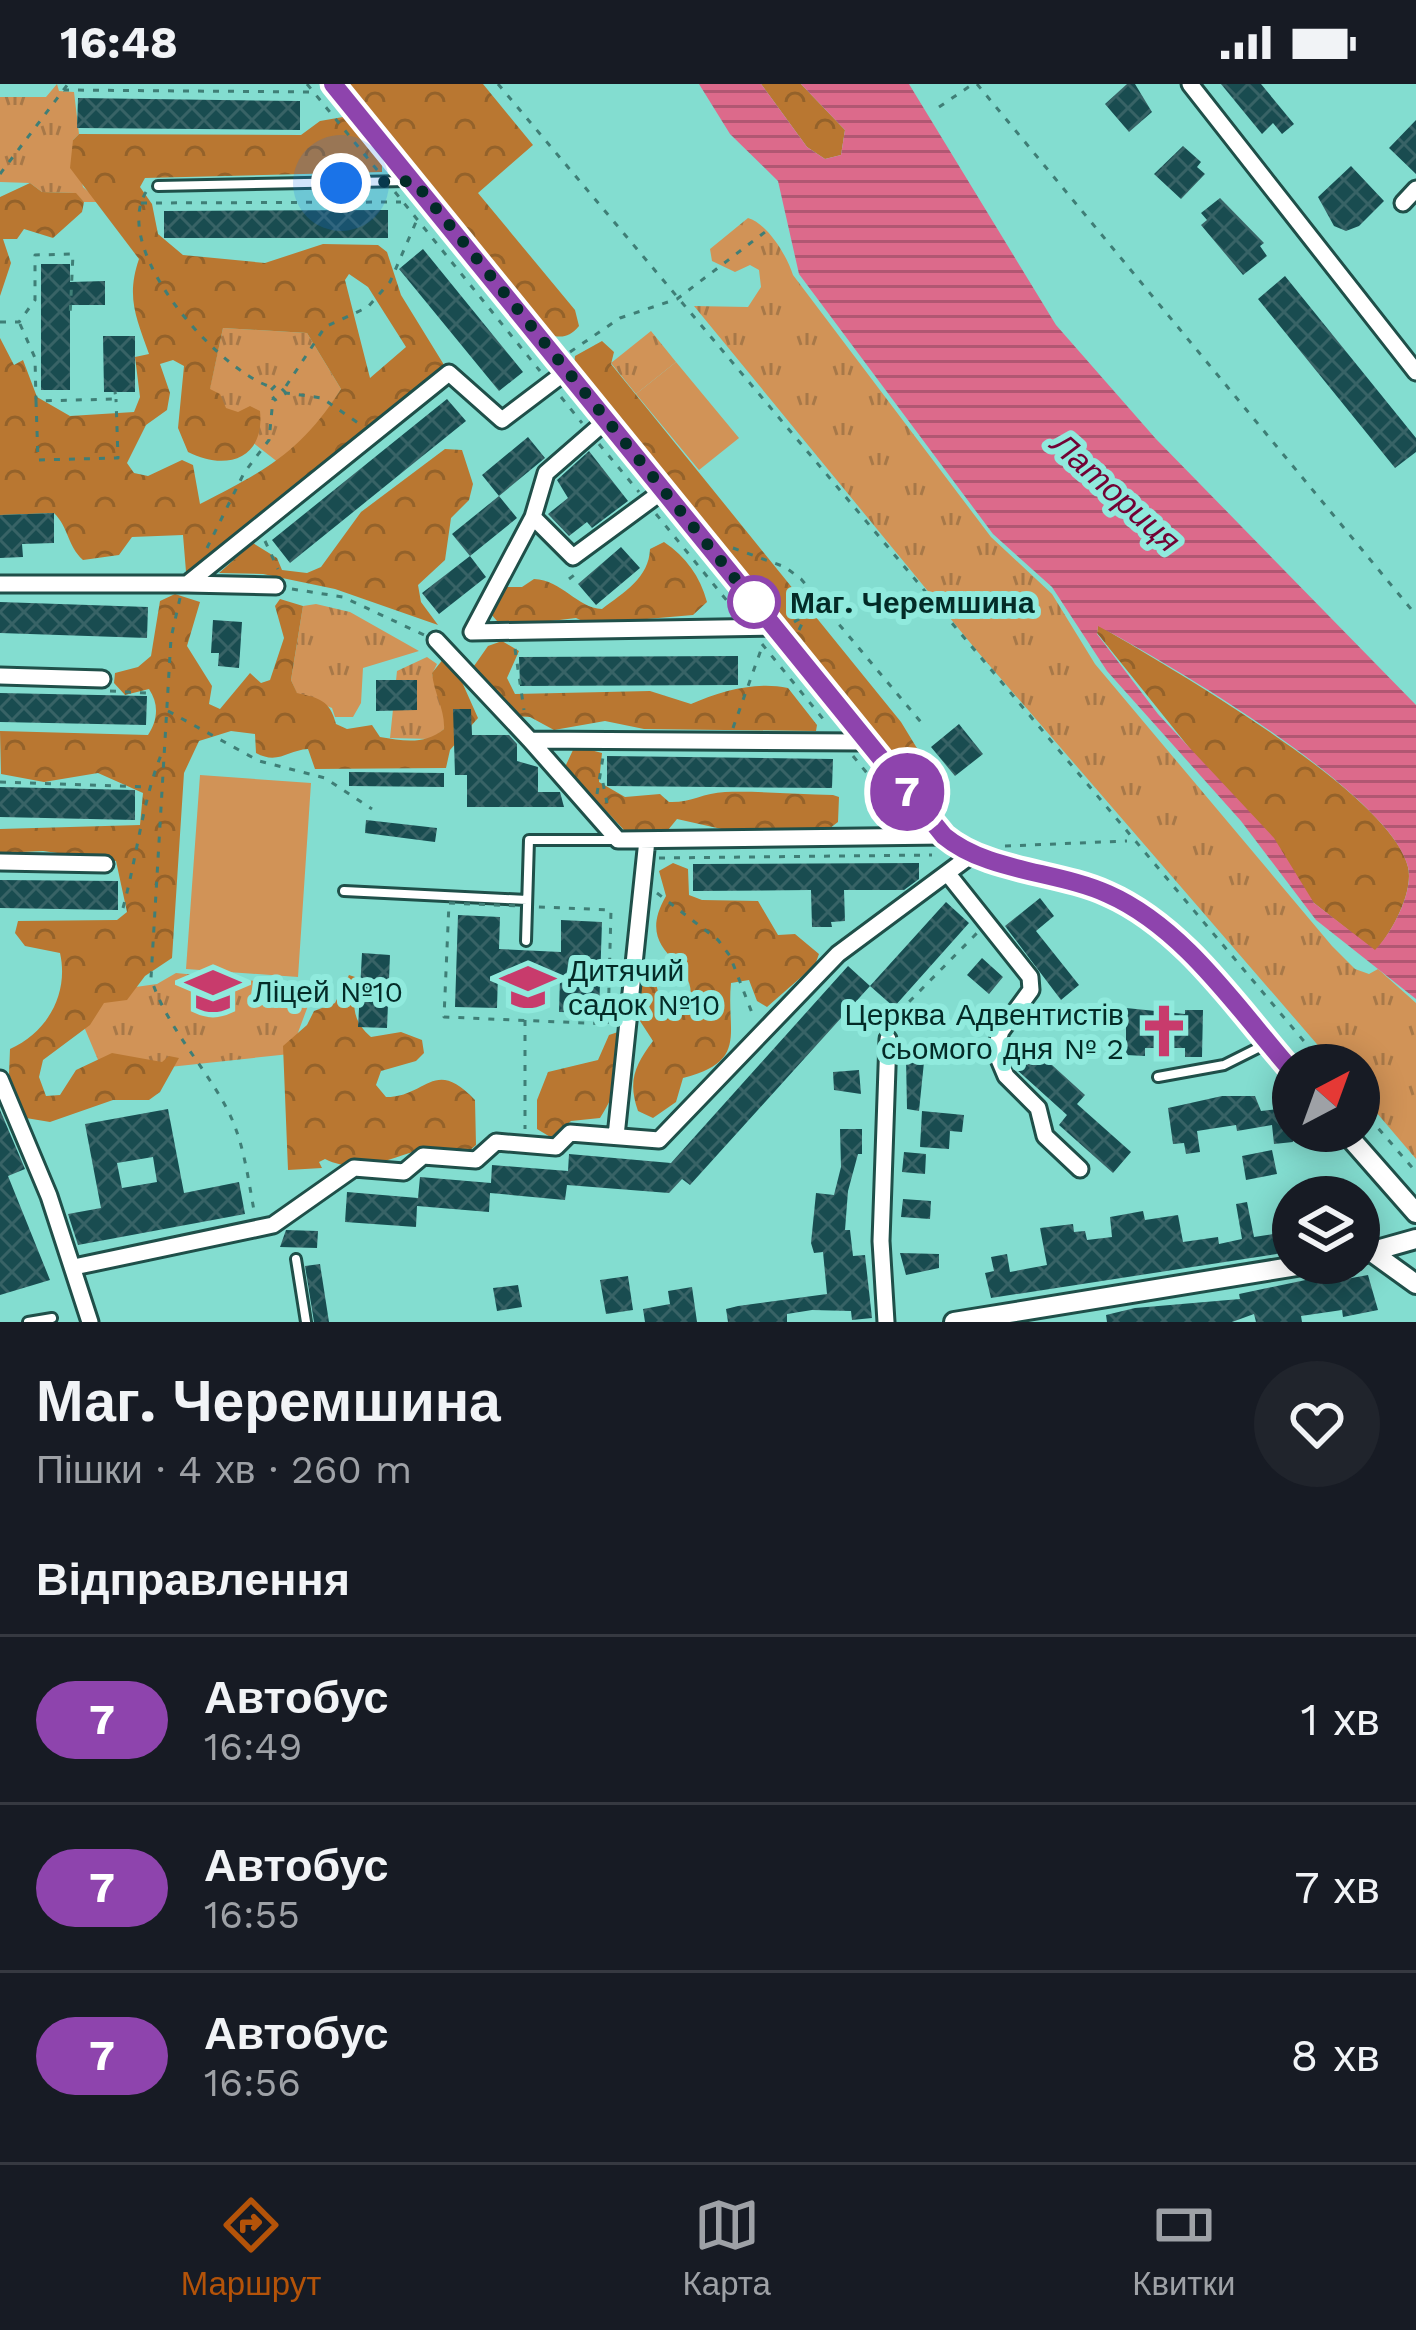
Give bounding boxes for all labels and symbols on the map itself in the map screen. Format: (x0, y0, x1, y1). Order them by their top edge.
your location (311, 153, 371, 213)
water label: Латориця (1042, 423, 1188, 560)
marker: Маг. Черемшина (729, 577, 779, 627)
place label: Маг. Черемшина (790, 585, 1035, 620)
line badge: 7 (868, 753, 946, 831)
place label: Дитячий садок №10 (568, 953, 720, 1022)
school or university icon: Дитячий садок №10 (499, 958, 557, 1016)
school or university icon: Ліцей №10 (184, 962, 242, 1020)
place label: Ліцей №10 (253, 974, 403, 1009)
place label: Церква Адвентистів сьомого дня № 2 (845, 997, 1124, 1066)
church icon: Церква Адвентистів сьомого дня № 2 (1135, 1002, 1193, 1060)
north arrow (1272, 1044, 1380, 1152)

